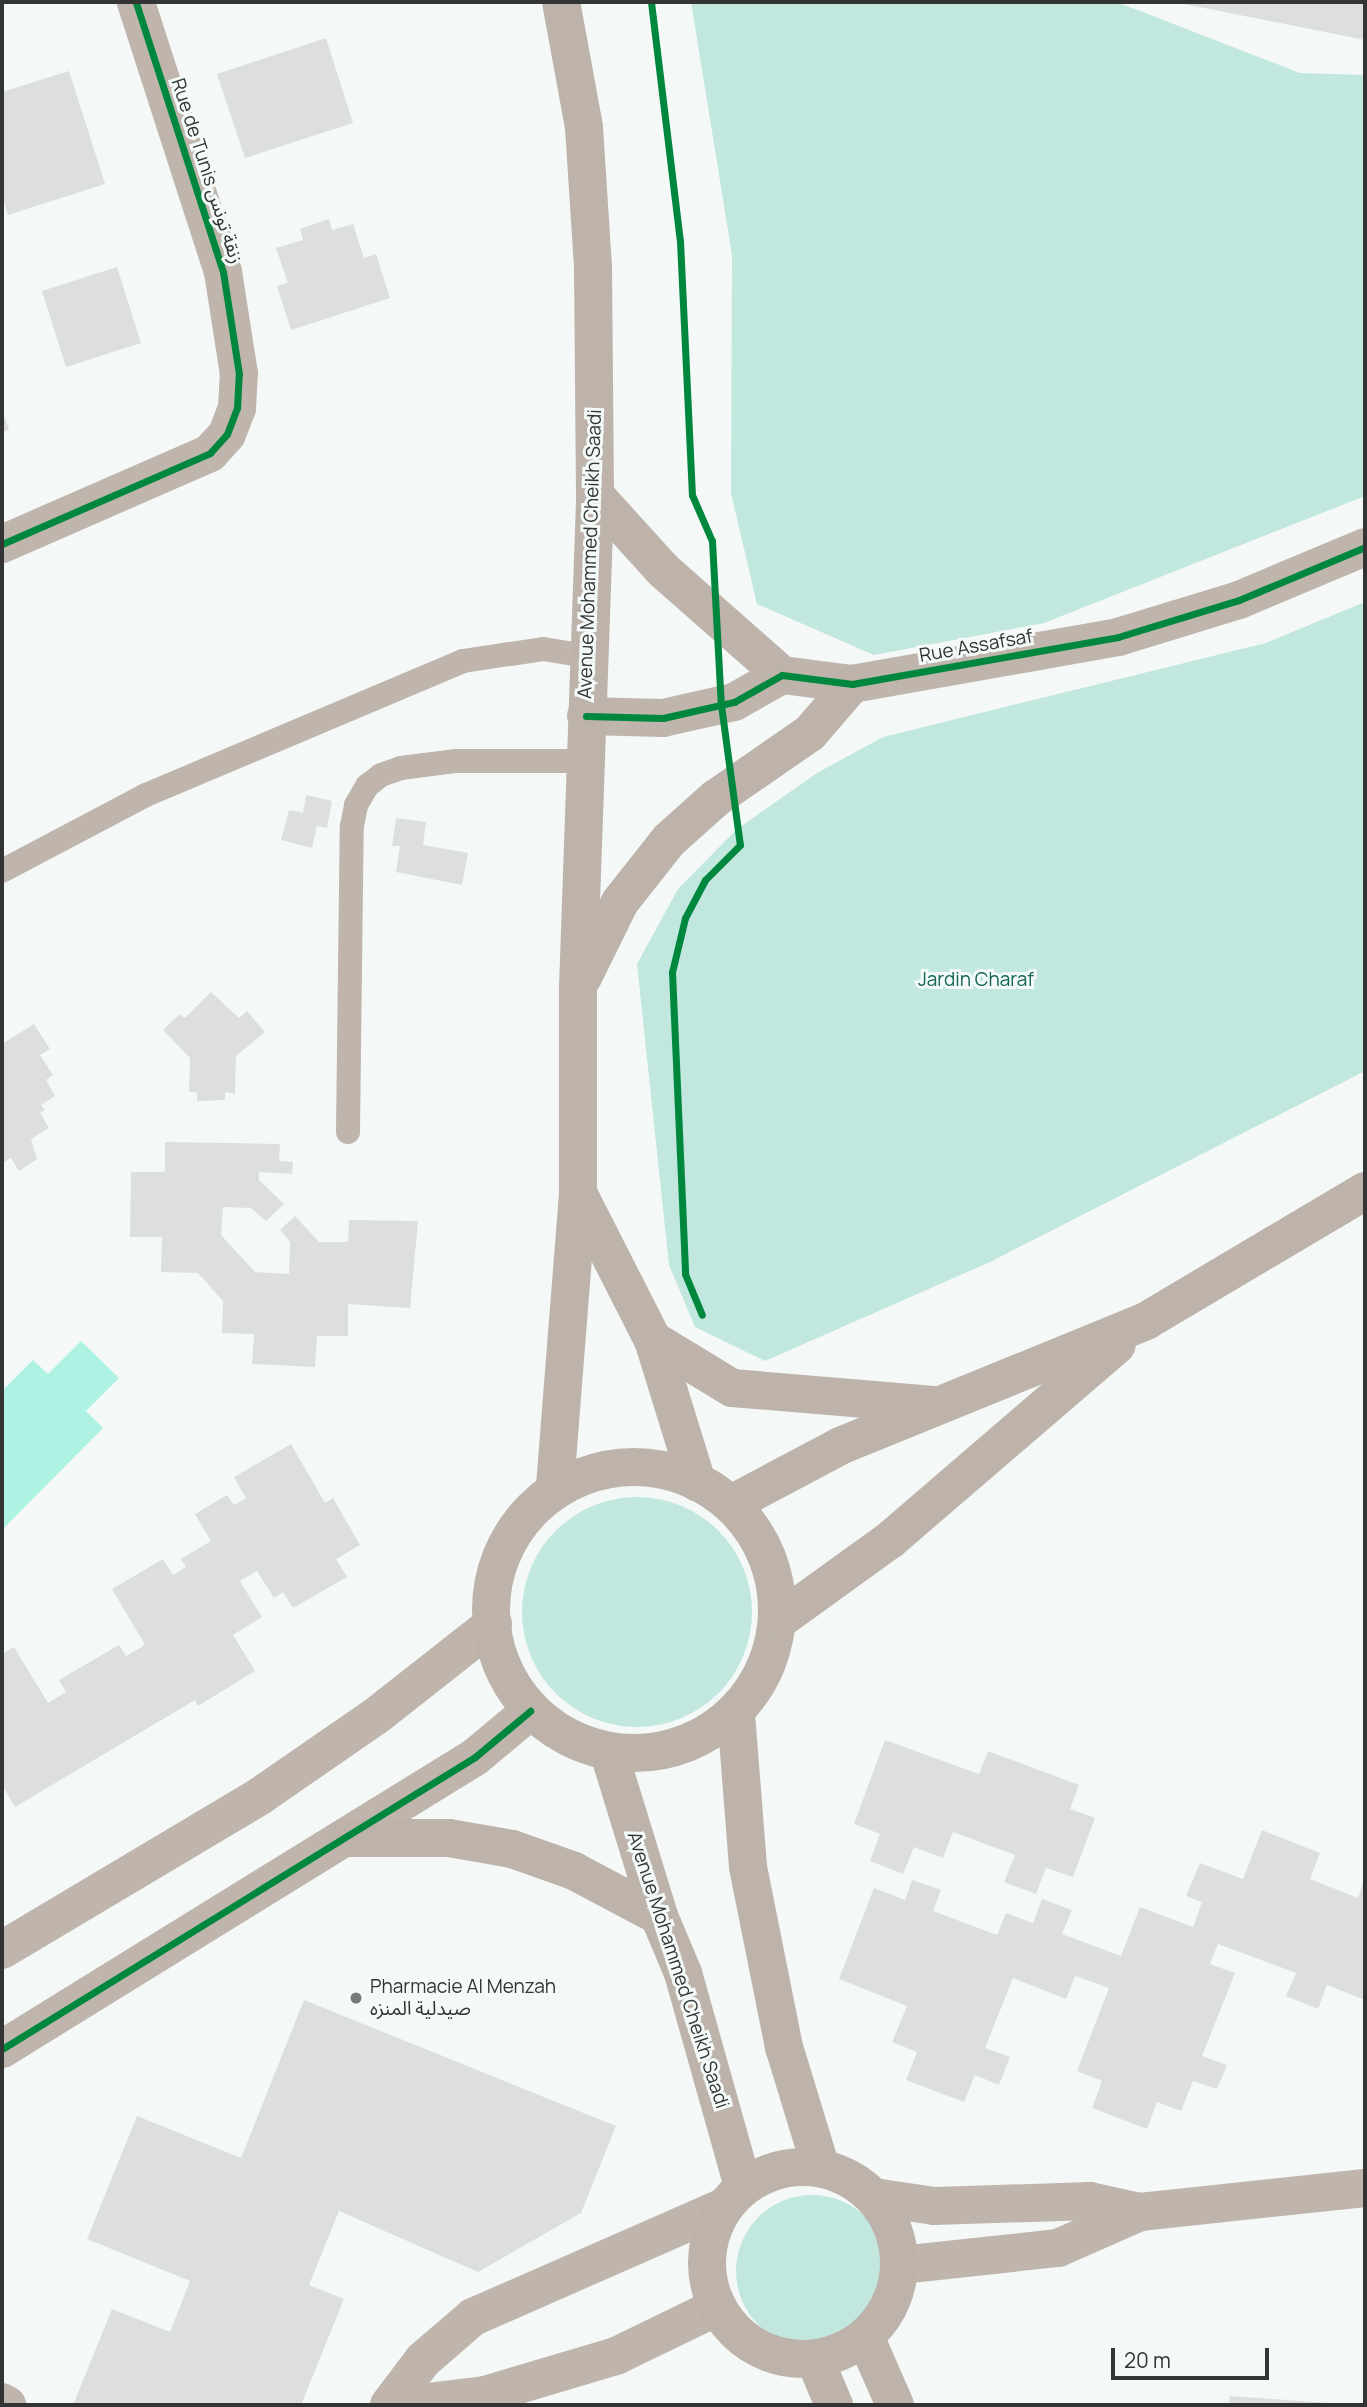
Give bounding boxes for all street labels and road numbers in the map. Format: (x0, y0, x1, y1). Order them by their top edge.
street label: Rue de Tunis زنقة تونس (166, 76, 248, 266)
street label: Avenue Mohammed Cheikh Saadi (574, 409, 606, 699)
street label: Rue Assafsaf (918, 625, 1034, 667)
street label: Avenue Mohammed Cheikh Saadi (622, 1829, 734, 2111)

